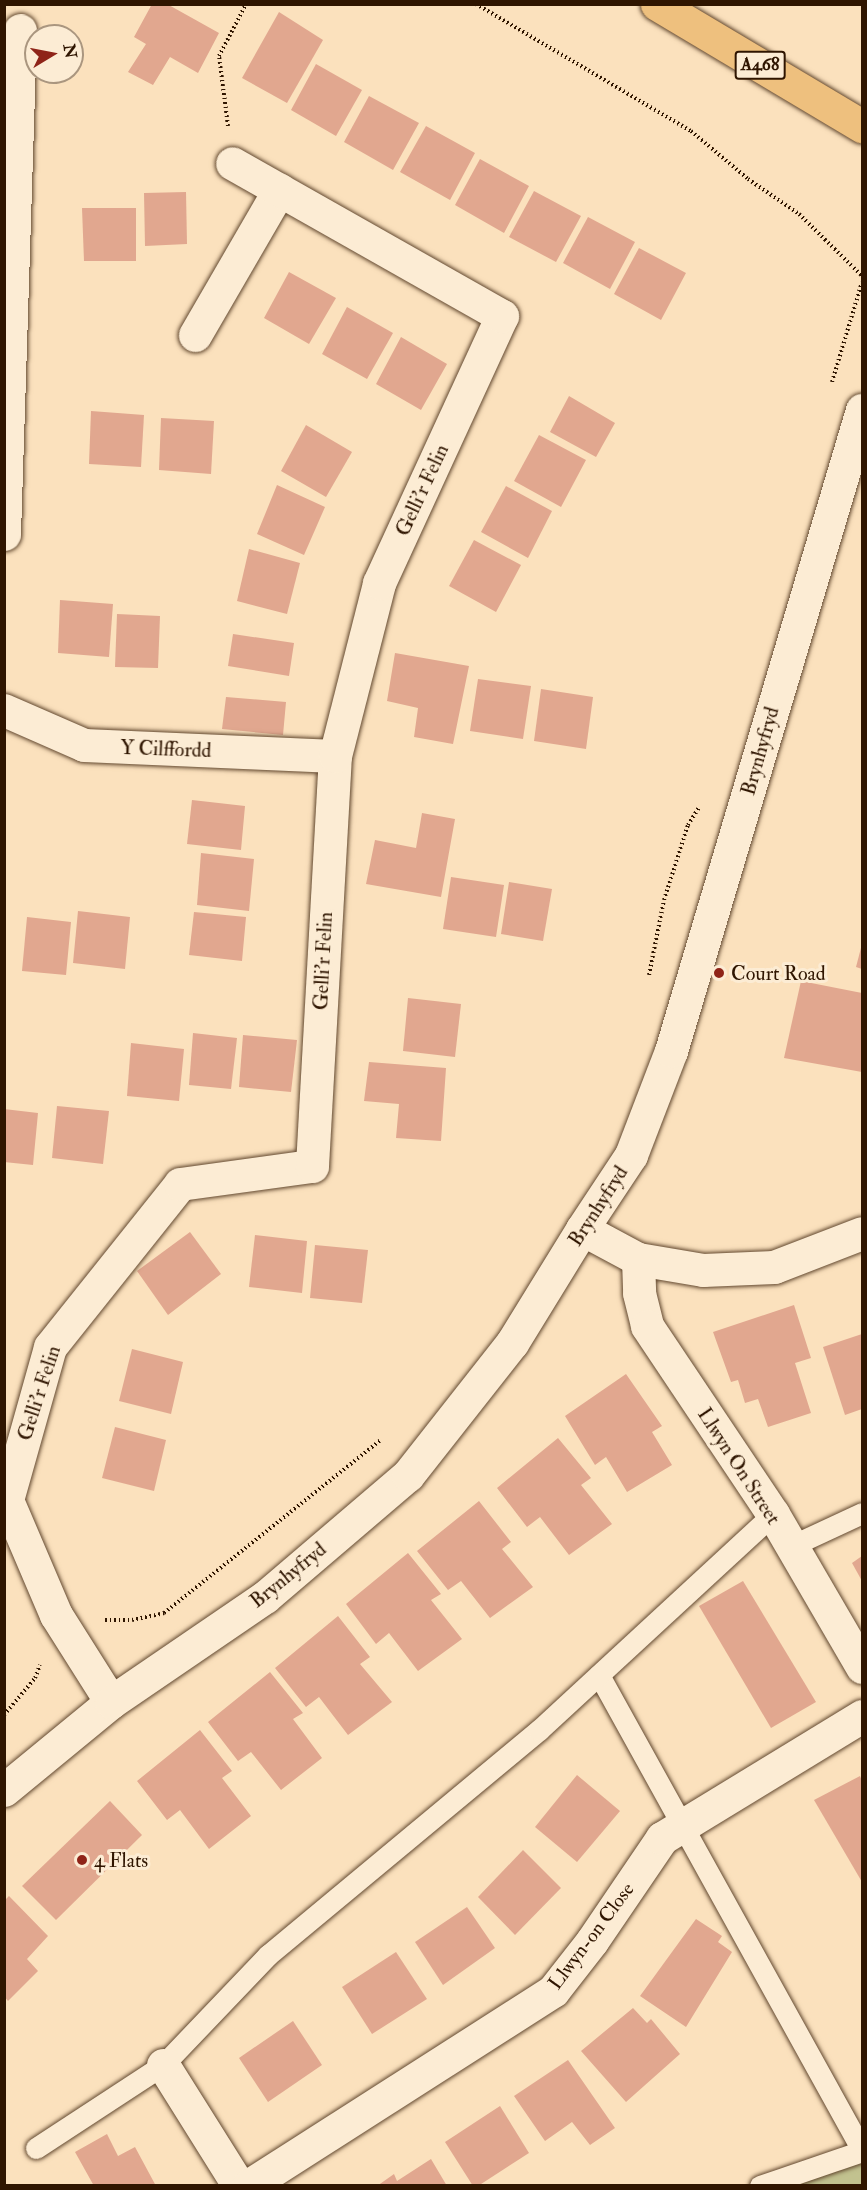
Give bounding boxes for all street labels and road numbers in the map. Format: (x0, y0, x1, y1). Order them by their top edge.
road number: A468 (734, 50, 786, 80)
street label: Gelli'r Felin (390, 440, 454, 540)
street label: Brynhyfryd (736, 704, 784, 798)
street label: Y Cilffordd (120, 735, 212, 763)
street label: Gelli'r Felin (308, 911, 338, 1011)
street label: Brynhyfryd (563, 1161, 633, 1251)
street label: Gelli'r Felin (12, 1343, 66, 1443)
street label: Llwyn On Street (692, 1403, 786, 1529)
street label: Brynhyfryd (245, 1537, 331, 1613)
street label: Llwyn-on Close (543, 1878, 639, 1994)

